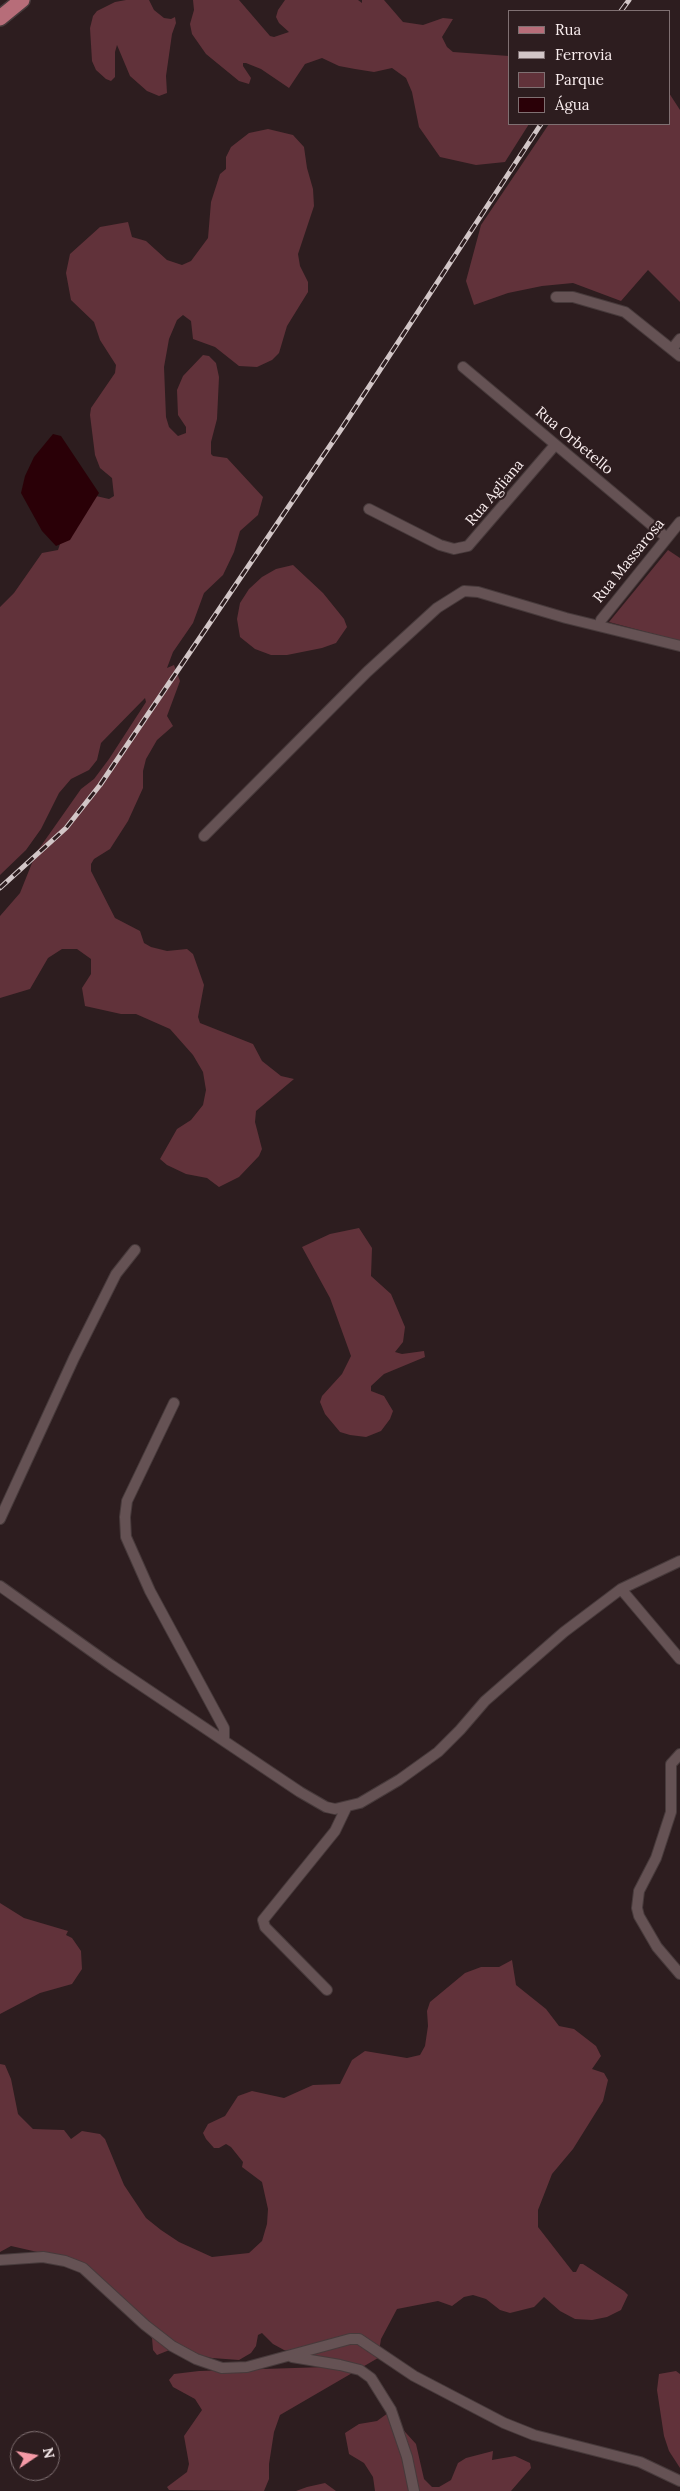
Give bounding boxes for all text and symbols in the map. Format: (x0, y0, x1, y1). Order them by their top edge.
legend (508, 10, 670, 125)
text: Rua (555, 20, 581, 39)
text: Ferrovia (555, 45, 612, 64)
text: Parque (555, 70, 604, 89)
text: Água (555, 95, 589, 114)
street label: Rua Orbetello (531, 403, 617, 479)
street label: Rua Agliana (462, 456, 528, 530)
street label: Rua Massarosa (590, 515, 668, 607)
north arrow (10, 2431, 60, 2481)
text: N (39, 2446, 59, 2460)

